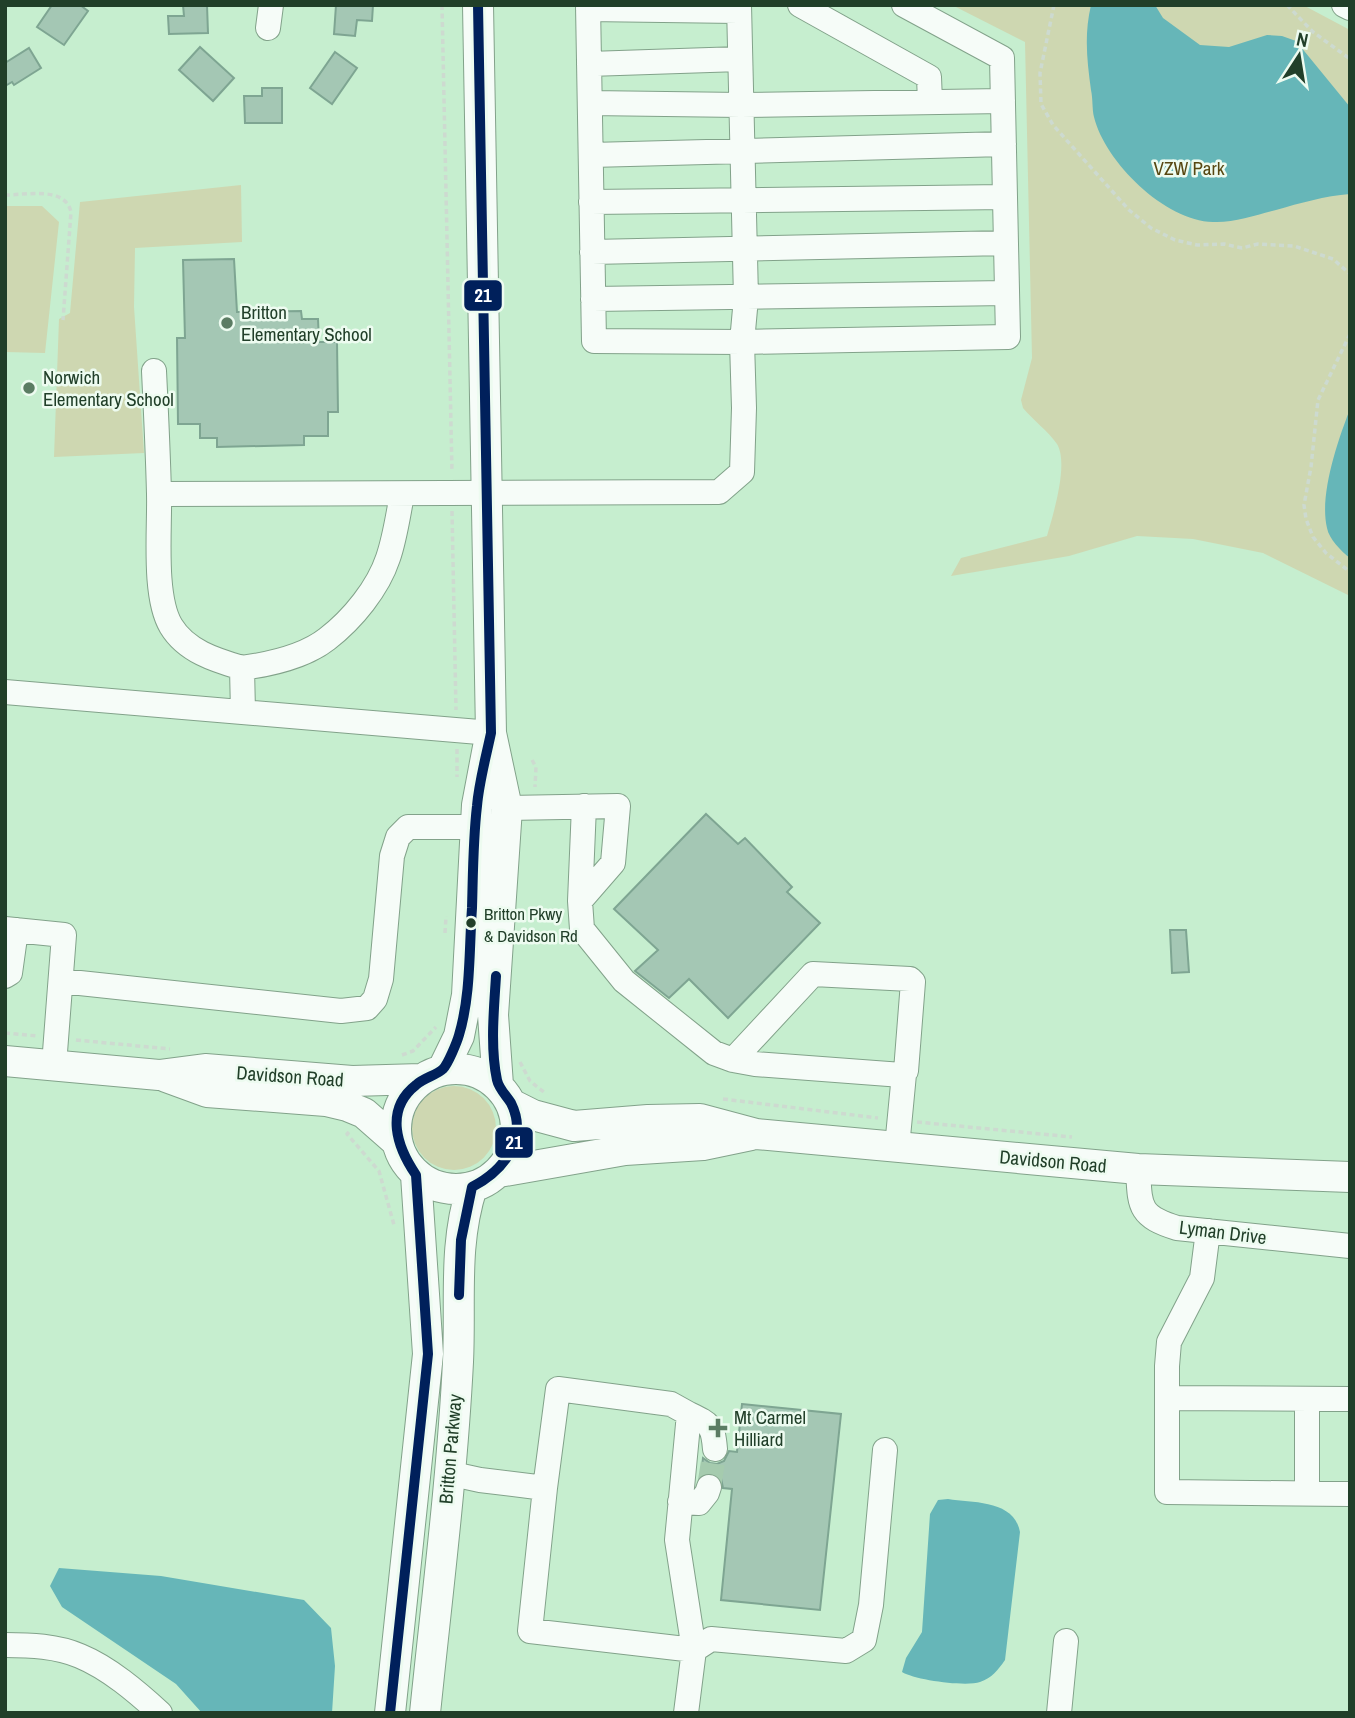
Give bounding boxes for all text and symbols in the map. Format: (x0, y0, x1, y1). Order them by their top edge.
north arrow (1264, 21, 1334, 91)
text: N (1294, 25, 1311, 53)
park label: VZW Park (1154, 155, 1225, 181)
line badge: 21 (463, 279, 503, 312)
text: 21 (474, 282, 492, 308)
place label: Britton Elementary School (241, 299, 372, 347)
marker: Britton Elementary School (219, 315, 235, 331)
place label: Norwich Elementary School (43, 364, 174, 412)
marker: Norwich Elementary School (21, 380, 37, 396)
place label: Britton Pkwy & Davidson Rd (484, 902, 578, 947)
marker: Britton Pkwy & Davidson Rd (464, 916, 478, 930)
street label: Davidson Road (236, 1059, 344, 1093)
line badge: 21 (494, 1126, 534, 1159)
text: 21 (505, 1129, 523, 1155)
street label: Davidson Road (998, 1143, 1108, 1179)
street label: Lyman Drive (1178, 1214, 1268, 1250)
street label: Britton Parkway (432, 1393, 468, 1505)
place label: Mt Carmel Hilliard (734, 1404, 806, 1452)
marker: Mt Carmel Hilliard (708, 1418, 728, 1438)

